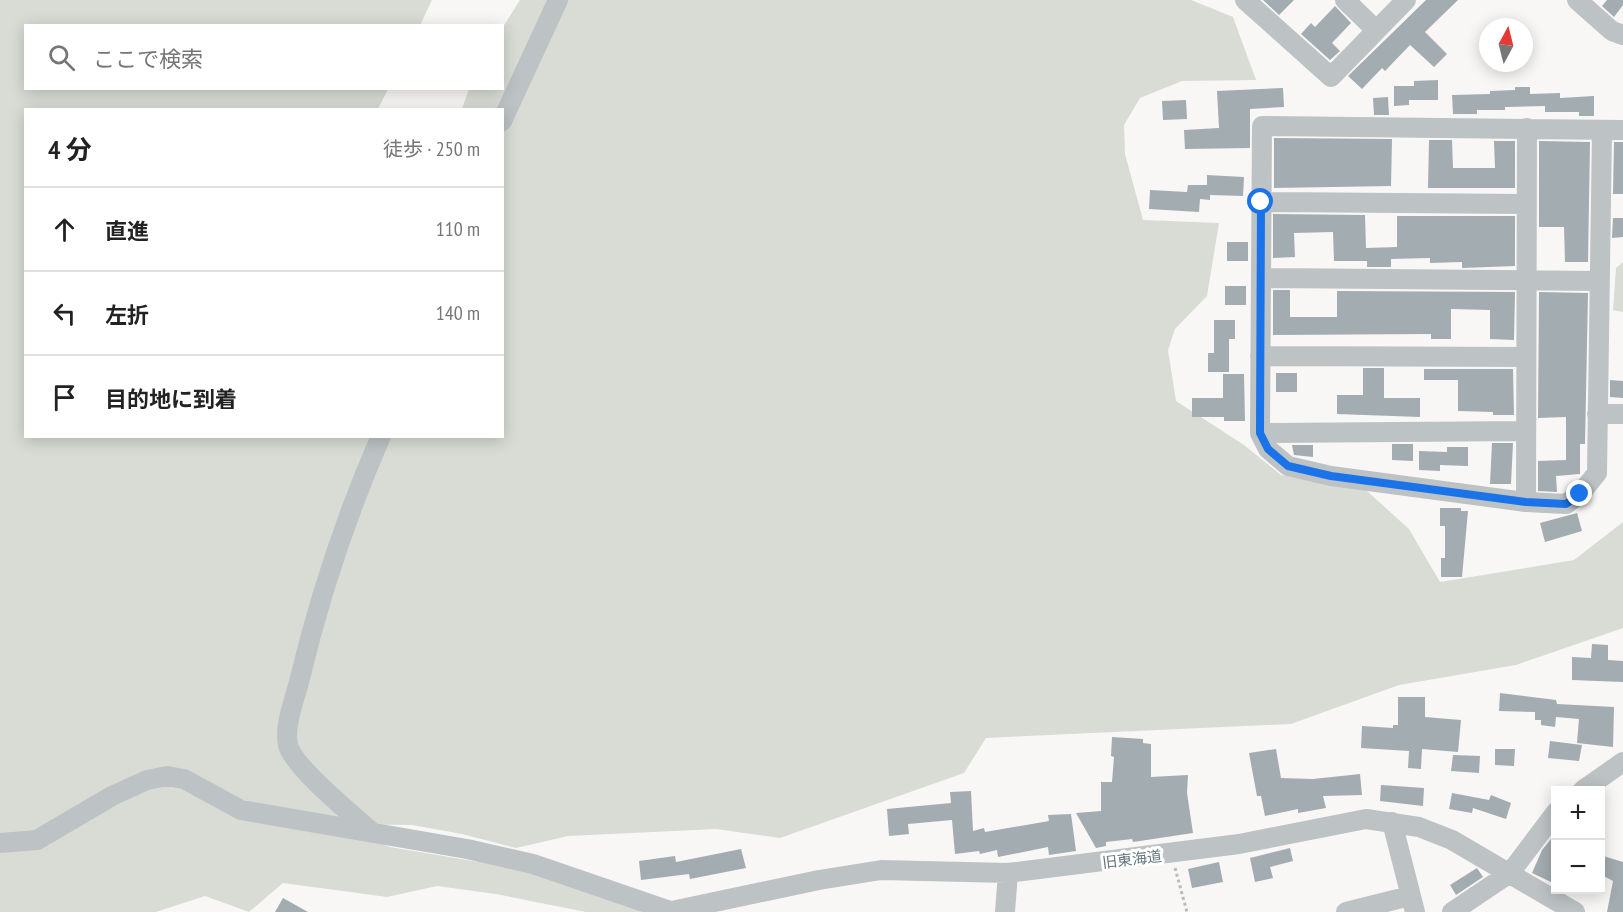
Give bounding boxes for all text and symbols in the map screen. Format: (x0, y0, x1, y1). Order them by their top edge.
north arrow (1479, 18, 1533, 72)
search box (24, 24, 504, 90)
icon: search (45, 41, 78, 74)
text: ここで検索 (93, 45, 203, 73)
text: 4 分 (48, 133, 92, 166)
text: 徒歩 · 250 m (383, 136, 480, 162)
route start (1247, 188, 1273, 214)
icon: ahead (48, 213, 81, 246)
text: 110 m (436, 216, 480, 242)
text: 直進 (105, 217, 149, 245)
icon: left (48, 297, 81, 330)
text: 140 m (436, 300, 480, 326)
text: 左折 (105, 301, 149, 329)
icon: arrive (48, 381, 81, 414)
text: 目的地に到着 (105, 385, 237, 413)
route end (1566, 480, 1592, 506)
map controls (1551, 786, 1605, 894)
button: + (1551, 786, 1605, 840)
button: − (1551, 840, 1605, 894)
street label: 旧東海道 (1101, 846, 1163, 872)

